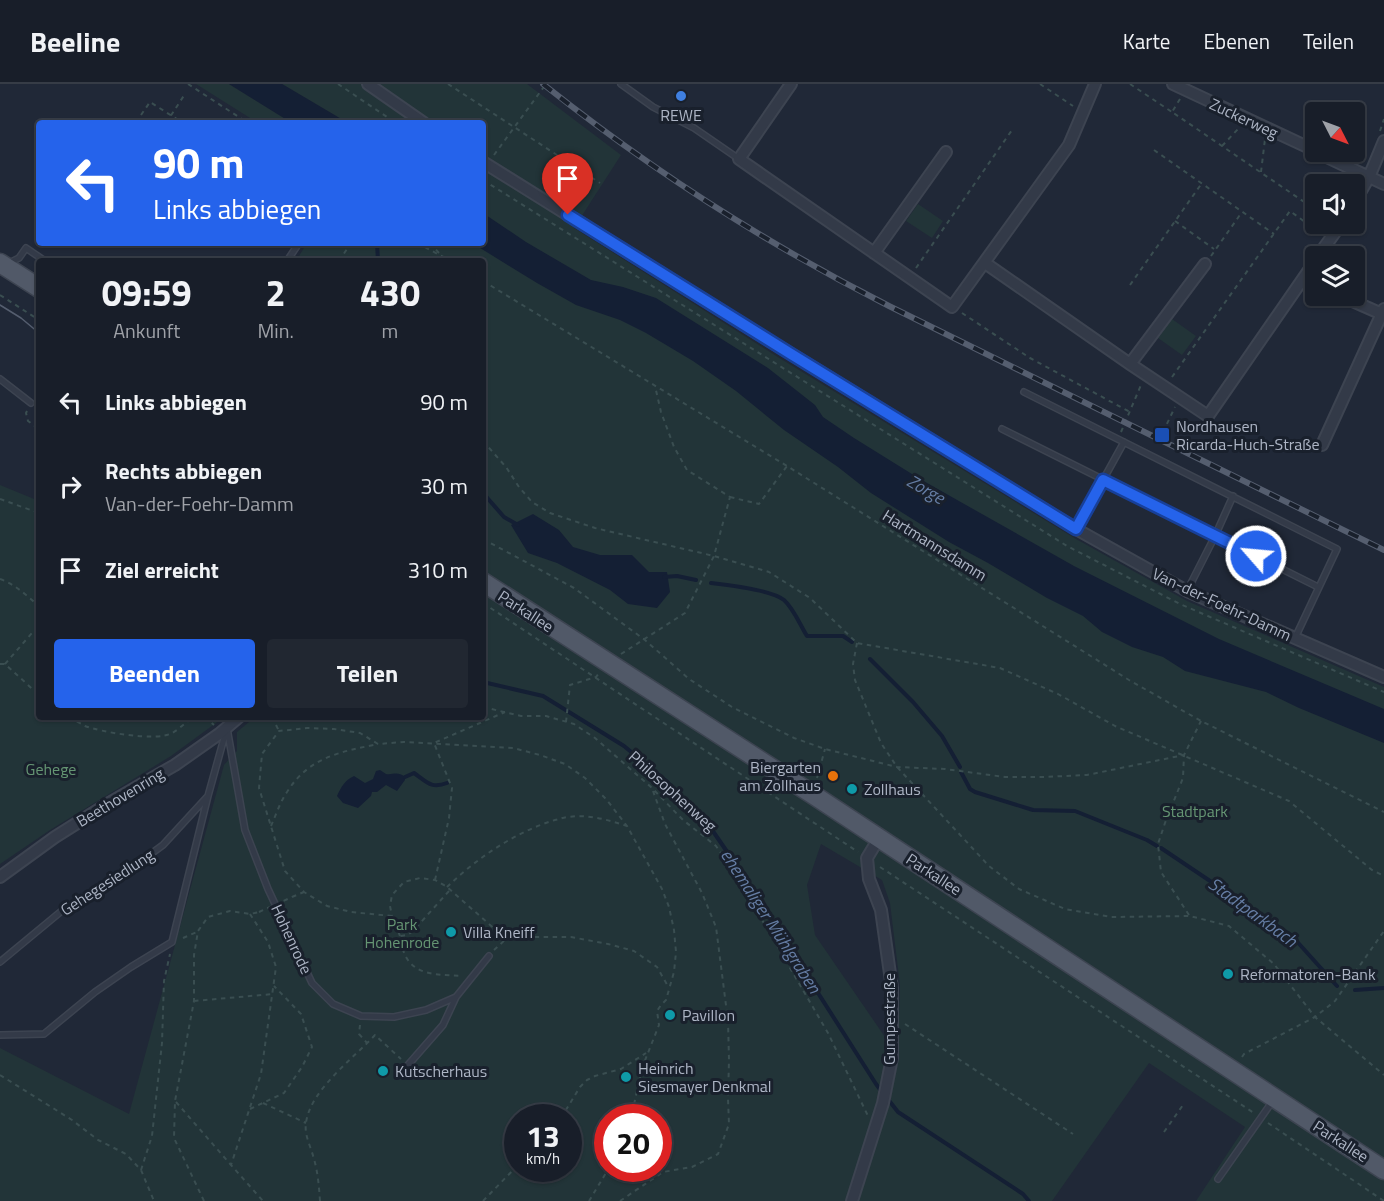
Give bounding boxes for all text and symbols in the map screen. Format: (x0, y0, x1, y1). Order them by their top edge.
text: Beeline (30, 20, 120, 63)
text: Karte (1123, 25, 1170, 57)
text: Ebenen (1203, 25, 1270, 57)
text: Teilen (1303, 25, 1354, 57)
marker: REWE (674, 89, 688, 103)
street label: Zuckerweg (1206, 92, 1282, 144)
north arrow (1305, 102, 1365, 162)
map controls (1305, 102, 1365, 306)
place label: REWE (660, 103, 702, 127)
text: 90 m (153, 130, 245, 194)
icon: left (54, 144, 132, 222)
pin (542, 153, 593, 215)
icon: arrive (551, 162, 584, 195)
button: sound (1305, 174, 1365, 234)
text: Links abbiegen (153, 188, 321, 229)
button: layers (1305, 246, 1365, 306)
text: 09:59 (102, 265, 192, 320)
text: 2 (266, 265, 286, 320)
text: 430 (360, 265, 420, 320)
text: Ankunft (113, 315, 180, 346)
text: Min. (258, 315, 294, 346)
text: m (382, 315, 398, 346)
text: Links abbiegen (105, 385, 247, 419)
text: 90 m (420, 385, 468, 419)
icon: left (54, 386, 87, 419)
place label: Nordhausen Ricarda-Huch-Straße (1176, 414, 1320, 456)
marker: Nordhausen Ricarda-Huch-Straße (1153, 426, 1171, 444)
text: Rechts abbiegen (105, 454, 262, 488)
water label: Zorge (902, 467, 952, 512)
text: 30 m (420, 469, 468, 503)
icon: right (54, 470, 87, 503)
text: Van-der-Foehr-Damm (105, 488, 294, 519)
street label: Hartmannsdamm (878, 503, 992, 587)
position arrow (1224, 524, 1288, 588)
text: Ziel erreicht (105, 553, 219, 587)
text: 310 m (408, 553, 468, 587)
icon: arrive (54, 554, 87, 587)
street label: Van-der-Foehr-Damm (1149, 561, 1295, 647)
street label: Parkallee (493, 584, 559, 638)
button: Beenden (54, 639, 255, 708)
button: Teilen (267, 639, 468, 708)
street label: Philosophenweg (623, 745, 723, 837)
place label: Biergarten am Zollhaus (739, 755, 821, 797)
park label: Gehege (26, 757, 76, 781)
street label: Beethovenring (72, 761, 168, 833)
marker: Biergarten am Zollhaus (826, 769, 840, 783)
place label: Zollhaus (864, 777, 921, 801)
marker: Zollhaus (845, 782, 859, 796)
park label: Stadtpark (1162, 799, 1228, 823)
street label: Gehegesiedlung (55, 843, 159, 921)
water label: ehemaliger Mühlgraben (714, 843, 829, 999)
street label: Parkallee (901, 847, 967, 901)
water label: Stadtparkbach (1203, 870, 1304, 954)
street label: Hohenrode (265, 900, 319, 978)
park label: Park Hohenrode (365, 912, 439, 954)
place label: Villa Kneiff (463, 920, 535, 944)
marker: Villa Kneiff (444, 925, 458, 939)
place label: Reformatoren-Bank (1240, 962, 1376, 986)
marker: Reformatoren-Bank (1221, 967, 1235, 981)
street label: Gumpestraße (877, 973, 901, 1065)
place label: Pavillon (682, 1003, 735, 1027)
marker: Pavillon (663, 1008, 677, 1022)
place label: Heinrich Siesmayer Denkmal (638, 1056, 771, 1098)
place label: Kutscherhaus (395, 1059, 487, 1083)
marker: Kutscherhaus (376, 1064, 390, 1078)
marker: Heinrich Siesmayer Denkmal (619, 1070, 633, 1084)
speed limit sign: 20 (594, 1104, 672, 1182)
text: 13 (526, 1113, 560, 1159)
street label: Parkallee (1308, 1114, 1374, 1168)
text: km/h (526, 1147, 560, 1170)

